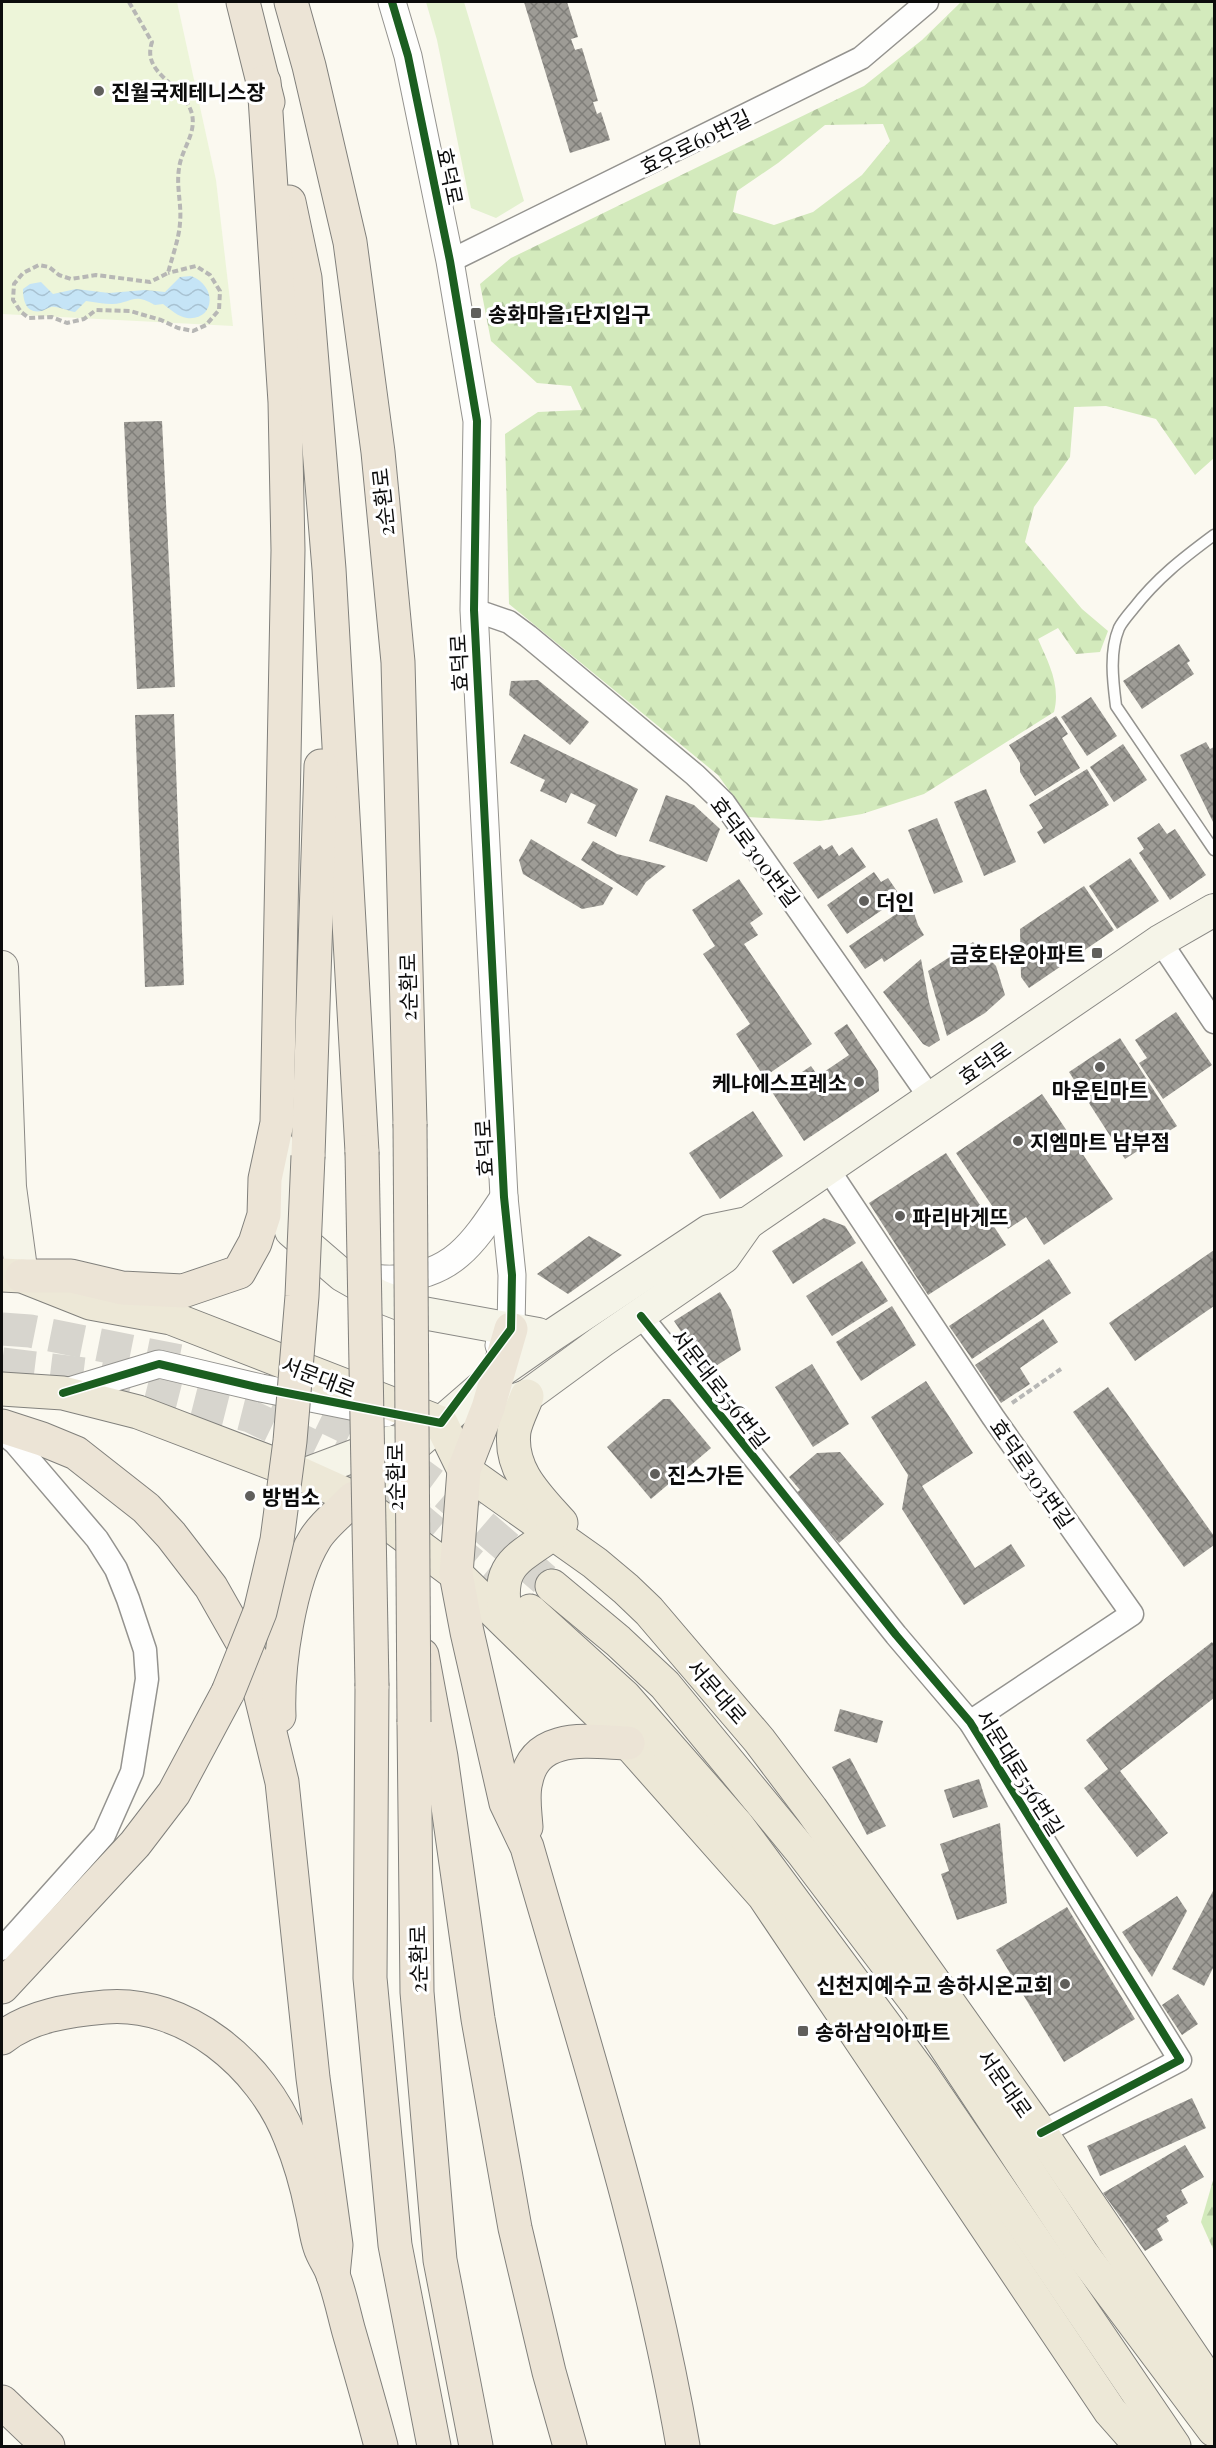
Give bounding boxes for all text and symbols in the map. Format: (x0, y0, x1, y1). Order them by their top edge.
place label: 진월국제테니스장 (111, 77, 266, 105)
marker: 진월국제테니스장 (92, 84, 106, 98)
street label: 효우로60번길 (635, 102, 755, 180)
street label: 효덕로 (431, 145, 471, 207)
place label: 송화마을1단지입구 (488, 299, 651, 327)
marker: 송화마을1단지입구 (469, 306, 483, 320)
street label: 2순환로 (365, 467, 399, 537)
street label: 효덕로 (443, 633, 473, 693)
street label: 효덕로300번길 (705, 790, 807, 912)
place label: 더인 (876, 887, 915, 915)
marker: 더인 (857, 894, 871, 908)
place label: 금호타운아파트 (950, 939, 1085, 967)
marker: 금호타운아파트 (1090, 946, 1104, 960)
street label: 2순환로 (392, 953, 422, 1021)
street label: 효덕로 (952, 1034, 1016, 1090)
marker: 마운틴마트 (1093, 1060, 1107, 1074)
place label: 케냐에스프레소 (712, 1068, 847, 1096)
marker: 케냐에스프레소 (852, 1075, 866, 1089)
place label: 마운틴마트 (1052, 1075, 1148, 1103)
street label: 효덕로 (468, 1118, 498, 1178)
place label: 지엠마트 남부점 (1030, 1127, 1170, 1155)
marker: 지엠마트 남부점 (1011, 1134, 1025, 1148)
place label: 파리바게뜨 (912, 1202, 1009, 1230)
marker: 파리바게뜨 (893, 1209, 907, 1223)
street label: 서문대로556번길 (666, 1323, 776, 1453)
street label: 서문대로 (278, 1349, 360, 1403)
street label: 효덕로303번길 (985, 1412, 1081, 1534)
street label: 2순환로 (380, 1443, 408, 1511)
place label: 진스가든 (667, 1460, 744, 1488)
marker: 진스가든 (648, 1467, 662, 1481)
place label: 방범소 (262, 1482, 320, 1510)
marker: 방범소 (243, 1489, 257, 1503)
street label: 서문대로 (682, 1653, 754, 1729)
street label: 서문대로556번길 (971, 1703, 1071, 1841)
street label: 2순환로 (402, 1925, 432, 1993)
place label: 신천지예수교 송하시온교회 (816, 1970, 1053, 1998)
marker: 신천지예수교 송하시온교회 (1058, 1977, 1072, 1991)
place label: 송하삼익아파트 (815, 2017, 950, 2045)
marker: 송하삼익아파트 (796, 2024, 810, 2038)
street label: 서문대로 (972, 2043, 1040, 2123)

